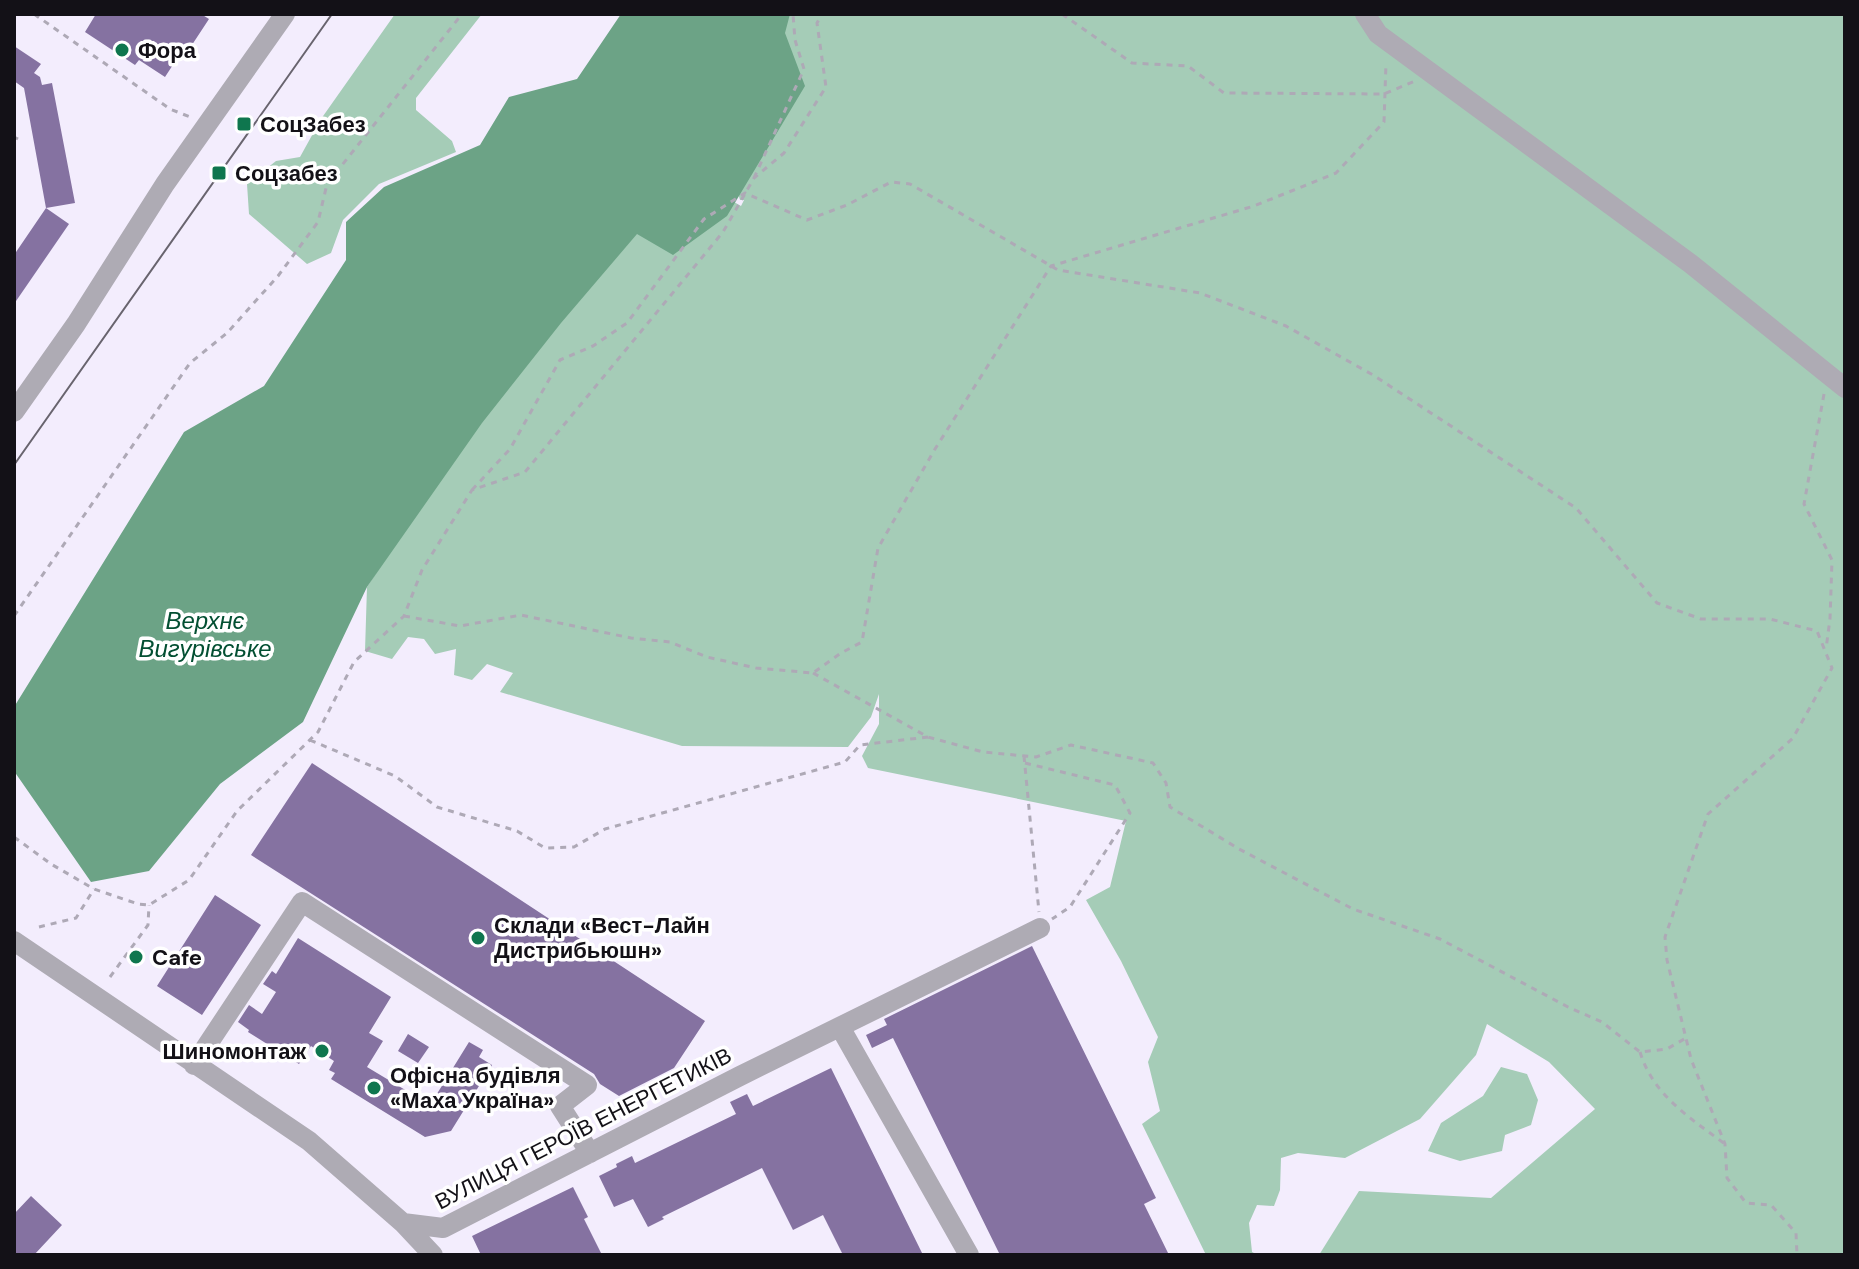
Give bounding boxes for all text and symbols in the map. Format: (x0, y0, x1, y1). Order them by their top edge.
place label: Фора (138, 36, 197, 65)
marker: Фора (113, 41, 131, 59)
place label: СоцЗабез (260, 110, 366, 139)
marker: СоцЗабез (235, 115, 253, 133)
place label: Соцзабез (235, 159, 338, 188)
marker: Соцзабез (210, 164, 228, 182)
water label: Верхнє Вигурівське (138, 605, 272, 664)
place label: Склади «Вест-Лайн Дистрибьюшн» (494, 911, 710, 965)
marker: Склади «Вест-Лайн Дистрибьюшн» (469, 929, 487, 947)
place label: Cafe (152, 943, 202, 972)
marker: Cafe (127, 948, 145, 966)
place label: Шиномонтаж (163, 1037, 306, 1066)
street label: ВУЛИЦЯ ГЕРОЇВ ЕНЕРГЕТИКІВ (430, 1041, 737, 1216)
marker: Шиномонтаж (313, 1042, 331, 1060)
place label: Офісна будівля «Маха Україна» (390, 1061, 561, 1115)
marker: Офісна будівля «Маха Україна» (365, 1079, 383, 1097)

